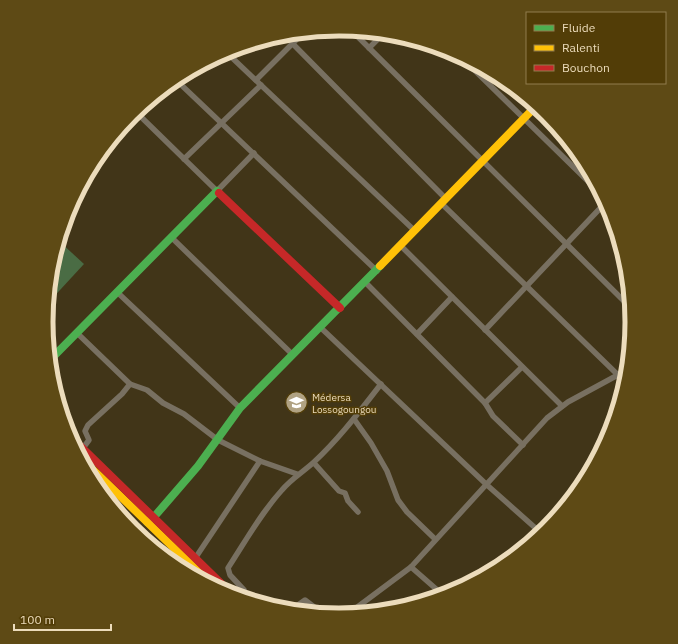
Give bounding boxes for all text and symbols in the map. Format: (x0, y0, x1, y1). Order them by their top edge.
legend (526, 12, 666, 84)
text: Fluide (562, 20, 596, 35)
text: Ralenti (562, 40, 600, 55)
text: Bouchon (562, 60, 610, 75)
school or university icon: Médersa Lossogoungou (284, 390, 310, 416)
place label: Médersa Lossogoungou (312, 391, 376, 416)
scale bar (14, 606, 111, 632)
text: 100 m (20, 612, 55, 627)

